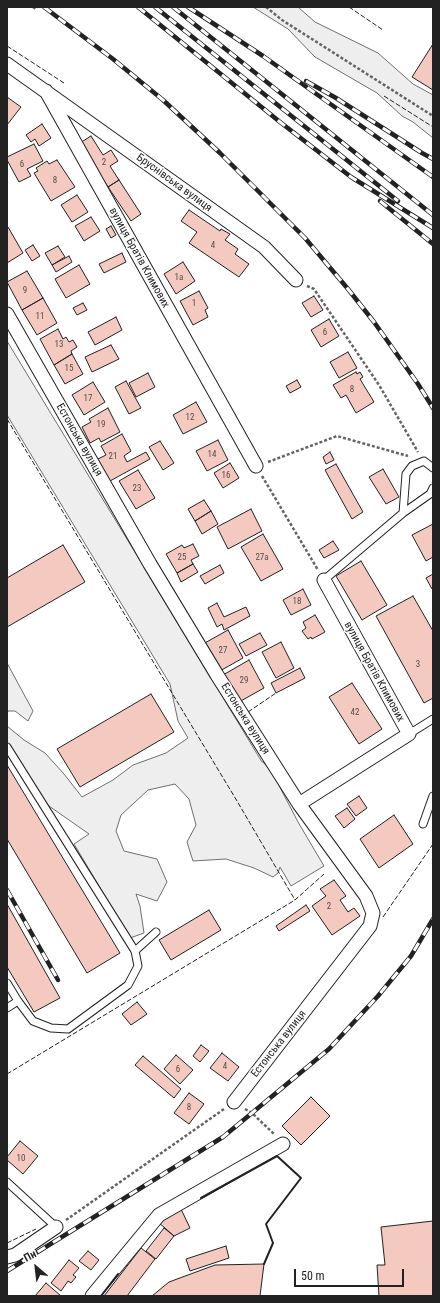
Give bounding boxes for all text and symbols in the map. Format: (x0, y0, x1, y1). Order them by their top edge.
street label: Бруснівська вулиця (134, 151, 214, 215)
house number: 2 (102, 158, 106, 168)
house number: 6 (20, 160, 24, 170)
house number: 8 (53, 176, 57, 186)
street label: вулиця Братів Климових (106, 206, 172, 310)
house number: 4 (211, 241, 215, 251)
house number: 1а (175, 273, 183, 283)
house number: 9 (23, 286, 27, 296)
house number: 1 (192, 299, 196, 309)
house number: 11 (36, 312, 44, 322)
house number: 6 (323, 328, 327, 338)
house number: 13 (55, 340, 63, 350)
house number: 15 (65, 364, 73, 374)
house number: 8 (350, 385, 354, 395)
house number: 17 (84, 394, 92, 404)
street label: Естонська вулиця (53, 401, 105, 479)
house number: 12 (186, 413, 194, 423)
house number: 19 (97, 420, 105, 430)
house number: 14 (208, 450, 216, 460)
house number: 21 (109, 452, 117, 462)
house number: 16 (222, 471, 230, 481)
house number: 23 (133, 484, 141, 494)
house number: 25 (178, 553, 186, 563)
house number: 27а (255, 553, 269, 563)
house number: 18 (293, 597, 301, 607)
street label: вулиця Братів Климових (341, 620, 407, 724)
house number: 27 (219, 646, 227, 656)
house number: 3 (416, 660, 420, 670)
house number: 29 (240, 676, 248, 686)
street label: Естонська вулиця (218, 681, 272, 757)
house number: 42 (351, 708, 359, 718)
house number: 2 (327, 902, 331, 912)
street label: Естонська вулиця (249, 1008, 309, 1080)
house number: 4 (223, 1062, 227, 1072)
house number: 6 (176, 1065, 180, 1075)
house number: 8 (187, 1103, 191, 1113)
house number: 10 (17, 1154, 25, 1164)
north arrow (16, 1247, 56, 1287)
text: Пн (22, 1247, 39, 1265)
scale bar (296, 1261, 406, 1287)
text: 50 m (301, 1269, 325, 1283)

